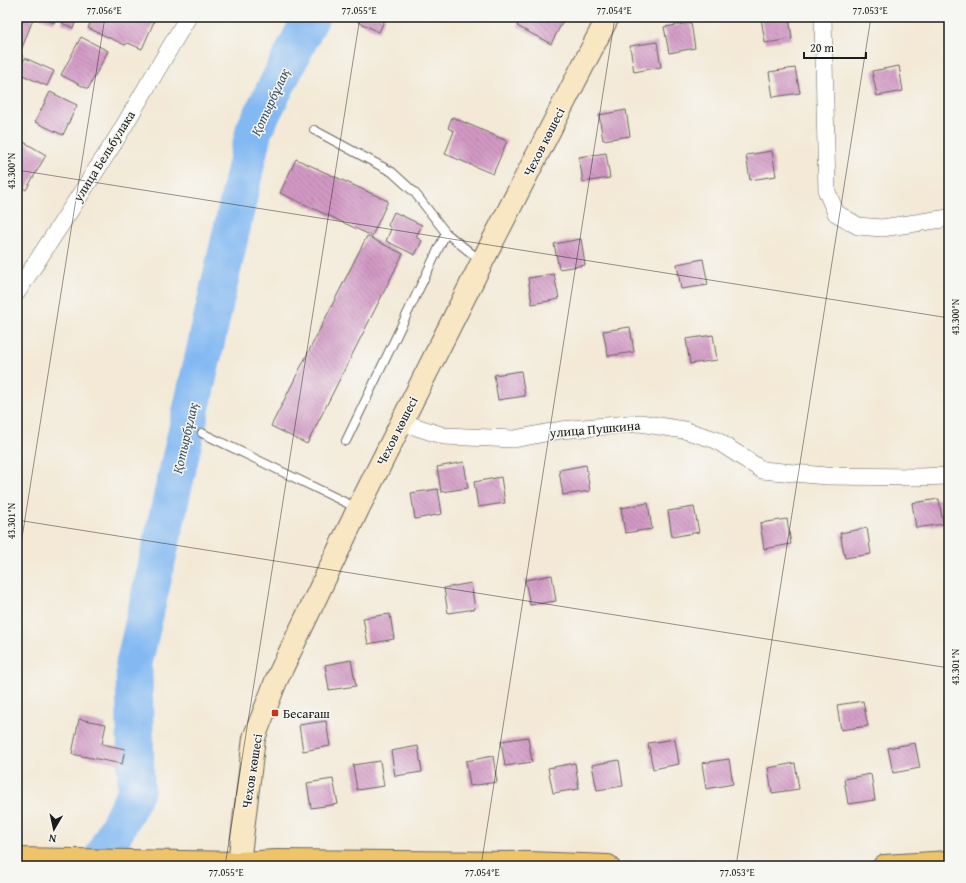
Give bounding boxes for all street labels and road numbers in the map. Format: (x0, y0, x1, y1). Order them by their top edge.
street label: Чехов көшесі (518, 104, 570, 180)
street label: улица Бельбулака (68, 106, 140, 206)
street label: Чехов көшесі (371, 393, 423, 469)
street label: улица Пушкина (548, 415, 642, 443)
street label: Чехов көшесі (237, 732, 267, 810)

